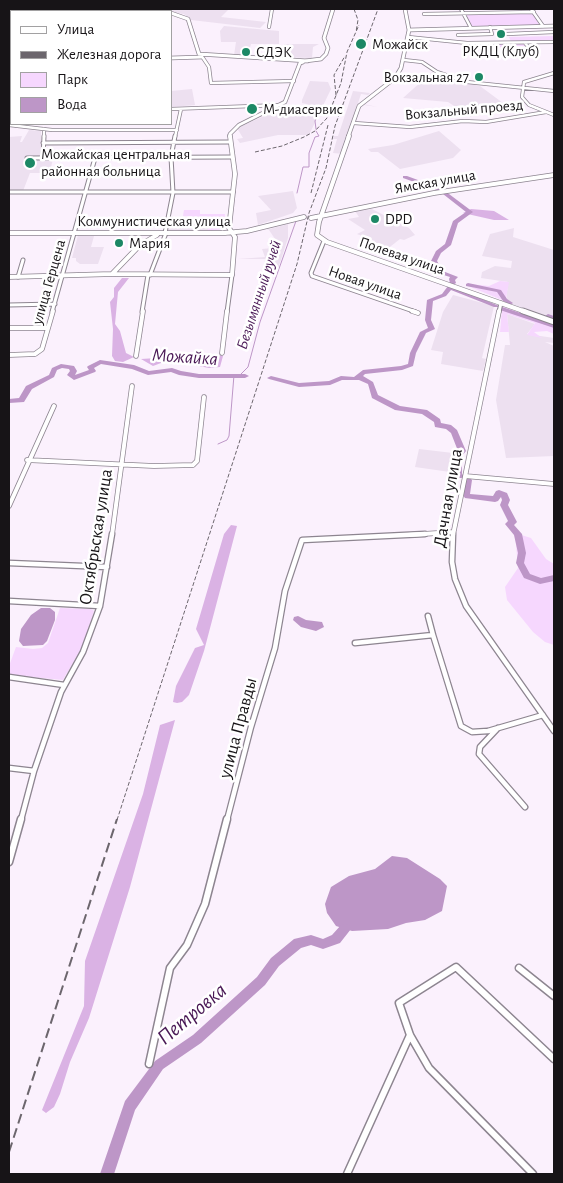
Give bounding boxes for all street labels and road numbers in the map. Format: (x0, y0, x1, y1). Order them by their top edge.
street label: Вокзальный проезд (404, 96, 524, 124)
street label: Ямская улица (393, 166, 477, 198)
street label: Коммунистическая улица (77, 212, 231, 230)
street label: Полевая улица (357, 233, 447, 279)
street label: улица Герцена (28, 237, 70, 327)
street label: Новая улица (326, 262, 404, 304)
street label: Дачная улица (429, 447, 467, 549)
street label: Октябрьская улица (75, 467, 117, 607)
street label: улица Правды (214, 675, 262, 781)

